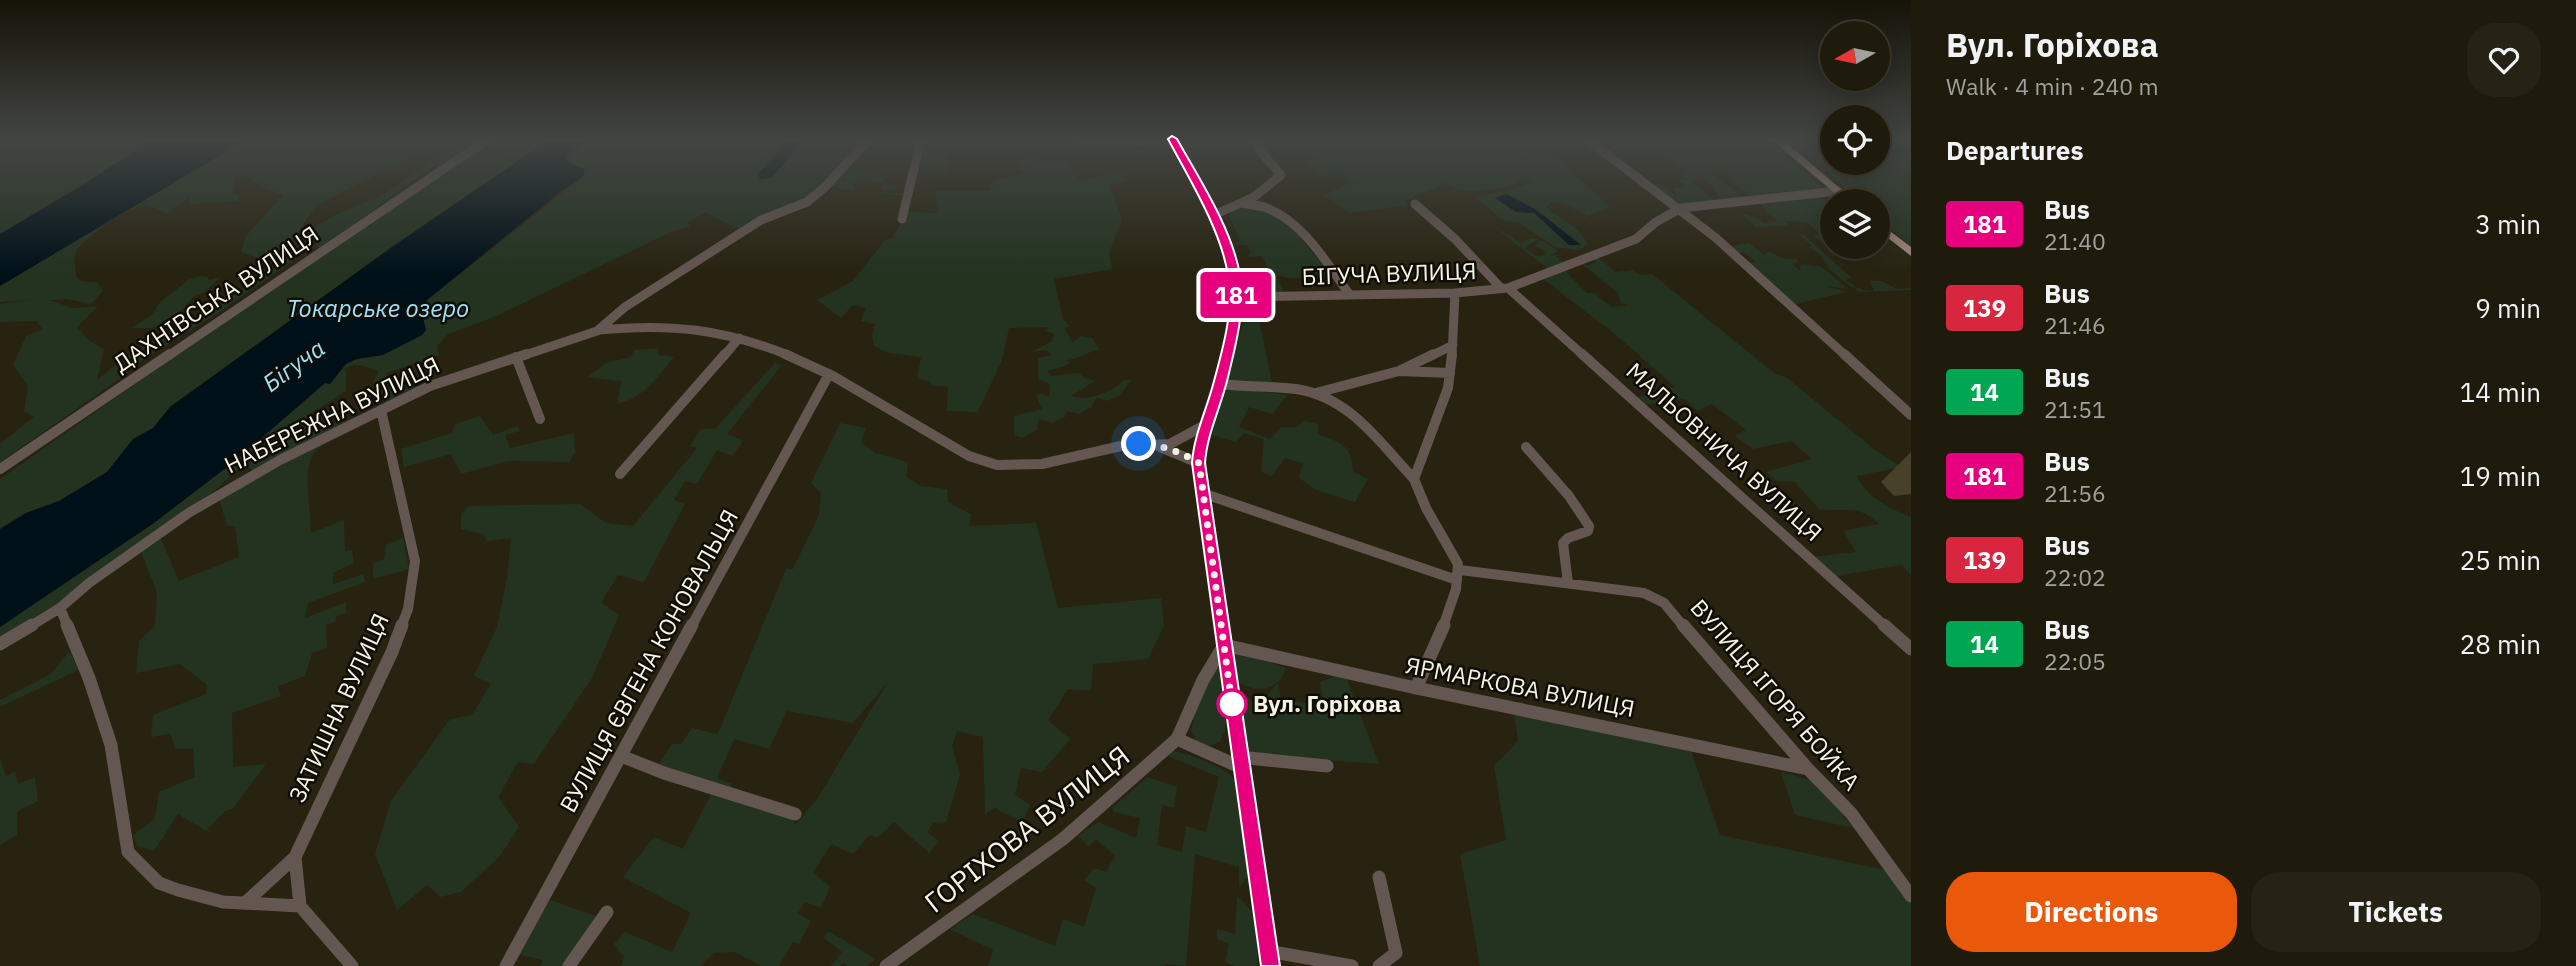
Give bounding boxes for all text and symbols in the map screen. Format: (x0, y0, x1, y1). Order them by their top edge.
north arrow (1820, 21, 1890, 91)
map controls (1820, 21, 1890, 259)
text: Вул. Горіхова (1946, 23, 2159, 66)
button: heart (2467, 23, 2541, 97)
text: Walk · 4 min · 240 m (1946, 71, 2159, 101)
button: locate (1820, 105, 1890, 175)
text: Departures (1946, 133, 2084, 167)
button: layers (1820, 189, 1890, 259)
text: Bus (2044, 192, 2090, 226)
text: 3 min (2475, 207, 2541, 241)
text: 181 (1963, 208, 2006, 240)
street label: ДАХНІВСЬКА ВУЛИЦЯ (107, 218, 324, 378)
text: 21:40 (2044, 226, 2106, 256)
street label: БІГУЧА ВУЛИЦЯ (1301, 255, 1477, 291)
line badge: 181 (1196, 272, 1276, 318)
text: Bus (2044, 276, 2090, 310)
text: 181 (1214, 279, 1258, 311)
text: 9 min (2475, 291, 2541, 325)
water label: Токарське озеро (287, 292, 469, 324)
text: 139 (1963, 292, 2006, 324)
text: 21:46 (2044, 310, 2106, 340)
water label: Бігуча (256, 332, 331, 399)
street label: НАБЕРЕЖНА ВУЛИЦЯ (219, 349, 444, 479)
street label: МАЛЬОВНИЧА ВУЛИЦЯ (1621, 355, 1829, 547)
text: Bus (2044, 360, 2090, 394)
text: 14 min (2460, 375, 2541, 409)
text: 14 (1970, 376, 1999, 408)
text: 21:51 (2044, 394, 2106, 424)
your location (1121, 426, 1156, 461)
text: Bus (2044, 444, 2090, 478)
text: 19 min (2460, 459, 2541, 493)
text: 181 (1963, 460, 2006, 492)
text: 21:56 (2044, 478, 2106, 508)
street label: ВУЛИЦЯ ЄВГЕНА КОНОВАЛЬЦЯ (552, 504, 744, 817)
text: Bus (2044, 528, 2090, 562)
text: 25 min (2460, 543, 2541, 577)
text: 139 (1963, 544, 2006, 576)
text: 22:02 (2044, 562, 2106, 592)
street label: ВУЛИЦЯ ІГОРЯ БОЙКА (1685, 593, 1867, 796)
street label: ЗАТИШНА ВУЛИЦЯ (281, 608, 395, 807)
text: Bus (2044, 612, 2090, 646)
text: 28 min (2460, 627, 2541, 661)
text: 14 (1970, 628, 1999, 660)
text: 22:05 (2044, 646, 2106, 676)
street label: ЯРМАРКОВА ВУЛИЦЯ (1403, 649, 1637, 723)
place label: Вул. Горіхова (1253, 688, 1401, 718)
marker: Вул. Горіхова (1217, 689, 1247, 719)
street label: ГОРІХОВА ВУЛИЦЯ (917, 737, 1137, 920)
button: Directions (1946, 872, 2237, 952)
button: Tickets (2251, 872, 2541, 952)

